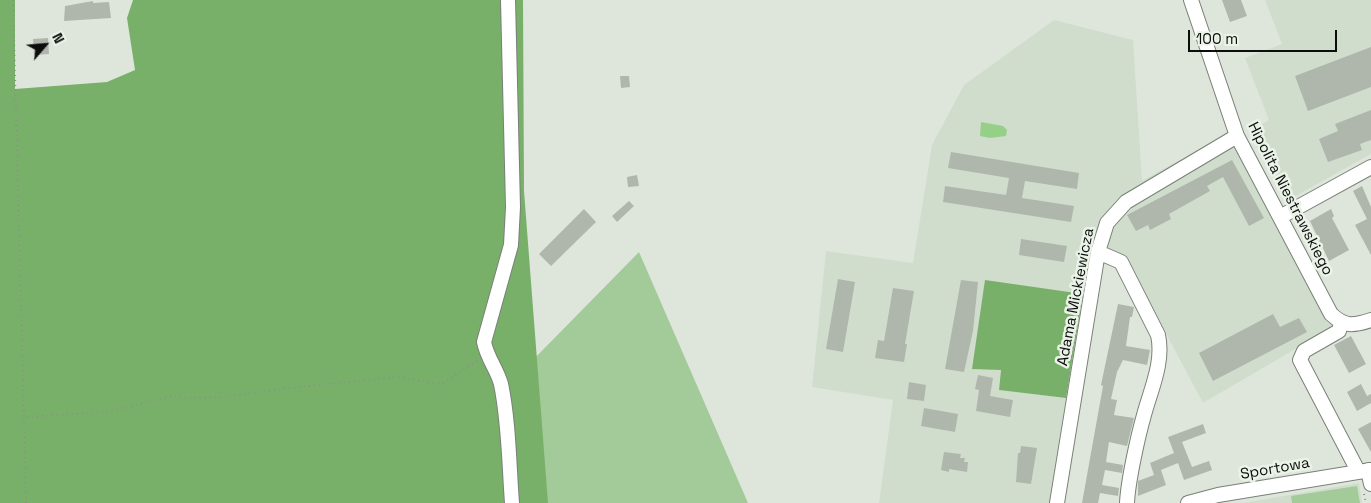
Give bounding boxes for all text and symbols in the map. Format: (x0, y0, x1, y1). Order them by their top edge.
north arrow (20, 20, 70, 70)
scale bar (1191, 20, 1340, 52)
text: 100 m (1196, 29, 1238, 48)
text: N (48, 30, 69, 46)
street label: Hipolita Niestrawskiego (1243, 119, 1337, 279)
street label: Adama Mickiewicza (1054, 227, 1098, 367)
street label: Sportowa (1239, 454, 1311, 484)

